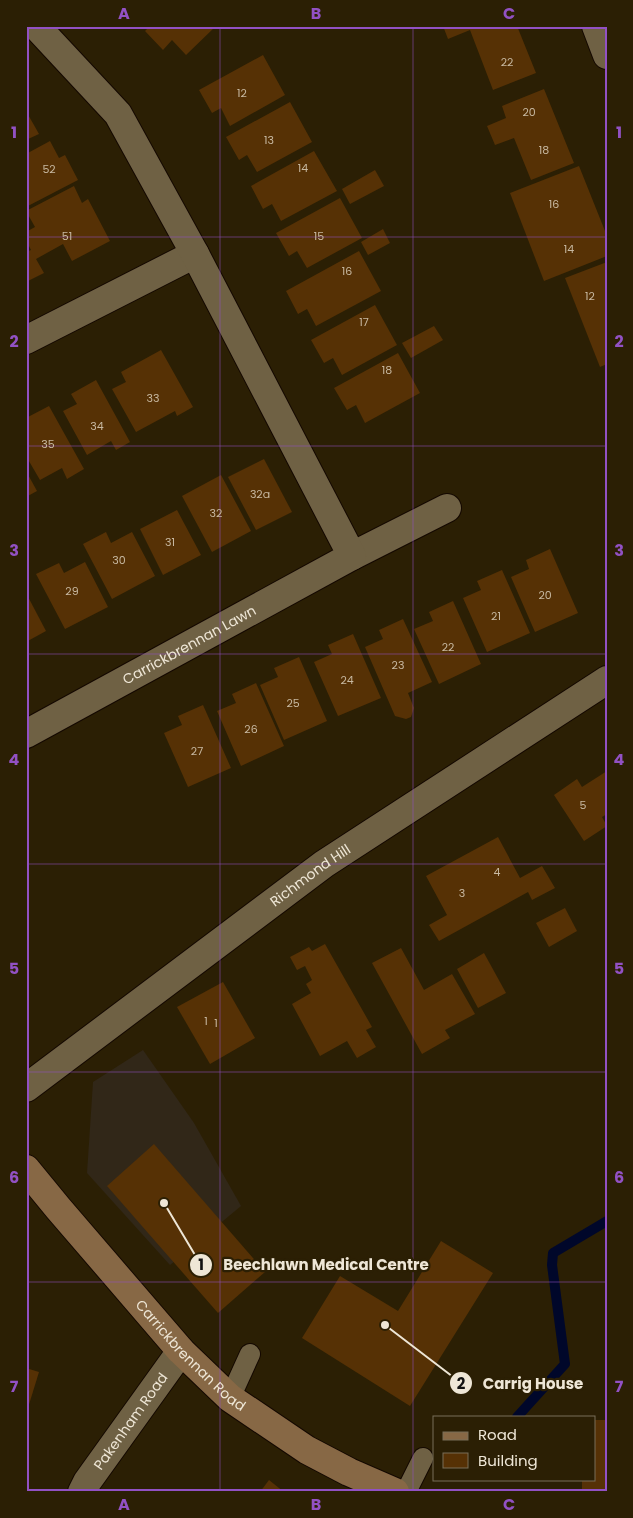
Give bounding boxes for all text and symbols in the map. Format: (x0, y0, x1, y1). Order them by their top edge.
text: A (118, 2, 130, 25)
text: B (311, 2, 321, 25)
text: C (503, 2, 515, 25)
house number: 22 (501, 54, 513, 70)
house number: 12 (237, 85, 247, 101)
house number: 20 (522, 104, 536, 120)
text: 1 (11, 121, 17, 144)
text: 1 (616, 121, 622, 144)
house number: 13 (264, 132, 274, 148)
house number: 18 (539, 142, 549, 158)
house number: 14 (298, 160, 308, 176)
house number: 52 (42, 161, 56, 177)
house number: 16 (549, 196, 559, 212)
house number: 51 (62, 228, 72, 244)
house number: 15 (314, 228, 324, 244)
house number: 14 (564, 241, 574, 257)
house number: 16 (342, 263, 352, 279)
house number: 12 (585, 288, 595, 304)
house number: 17 (359, 314, 369, 330)
text: 2 (9, 330, 19, 353)
text: 2 (614, 330, 624, 353)
house number: 18 (382, 362, 392, 378)
house number: 33 (147, 390, 159, 406)
house number: 34 (90, 418, 104, 434)
house number: 35 (41, 436, 55, 452)
house number: 32a (250, 486, 270, 502)
house number: 32 (210, 505, 222, 521)
house number: 31 (165, 534, 175, 550)
text: 3 (9, 539, 19, 562)
text: 3 (614, 539, 624, 562)
house number: 30 (112, 552, 126, 568)
house number: 29 (65, 583, 79, 599)
house number: 20 (538, 587, 552, 603)
street label: Carrickbrennan Lawn (119, 600, 260, 689)
house number: 21 (491, 608, 501, 624)
house number: 22 (442, 639, 454, 655)
house number: 23 (392, 657, 404, 673)
house number: 24 (340, 672, 354, 688)
house number: 25 (286, 695, 300, 711)
house number: 26 (244, 721, 258, 737)
house number: 27 (191, 743, 203, 759)
text: 4 (9, 748, 20, 771)
text: 4 (614, 748, 625, 771)
house number: 5 (580, 797, 587, 813)
street label: Richmond Hill (266, 839, 354, 911)
house number: 4 (494, 864, 501, 880)
house number: 3 (459, 885, 465, 901)
text: 5 (9, 957, 19, 980)
text: 5 (614, 957, 624, 980)
house number: 1 (204, 1013, 208, 1029)
house number: 1 (214, 1015, 218, 1031)
text: 6 (9, 1166, 19, 1189)
text: 6 (614, 1166, 624, 1189)
callout: Beechlawn Medical Centre (189, 1250, 439, 1280)
text: 1 (198, 1254, 204, 1275)
text: Beechlawn Medical Centre (223, 1254, 429, 1275)
street label: Carrickbrennan Road (131, 1295, 250, 1416)
street label: Pakenham Road (89, 1368, 172, 1474)
callout: Carrig House (448, 1368, 594, 1398)
text: 2 (457, 1373, 466, 1394)
text: Carrig House (483, 1373, 583, 1394)
text: 7 (10, 1375, 19, 1398)
text: 7 (615, 1375, 624, 1398)
legend (433, 1416, 596, 1480)
text: Road (478, 1424, 517, 1445)
text: Building (478, 1450, 538, 1471)
text: A (118, 1493, 130, 1516)
text: B (311, 1493, 321, 1516)
text: C (503, 1493, 515, 1516)

